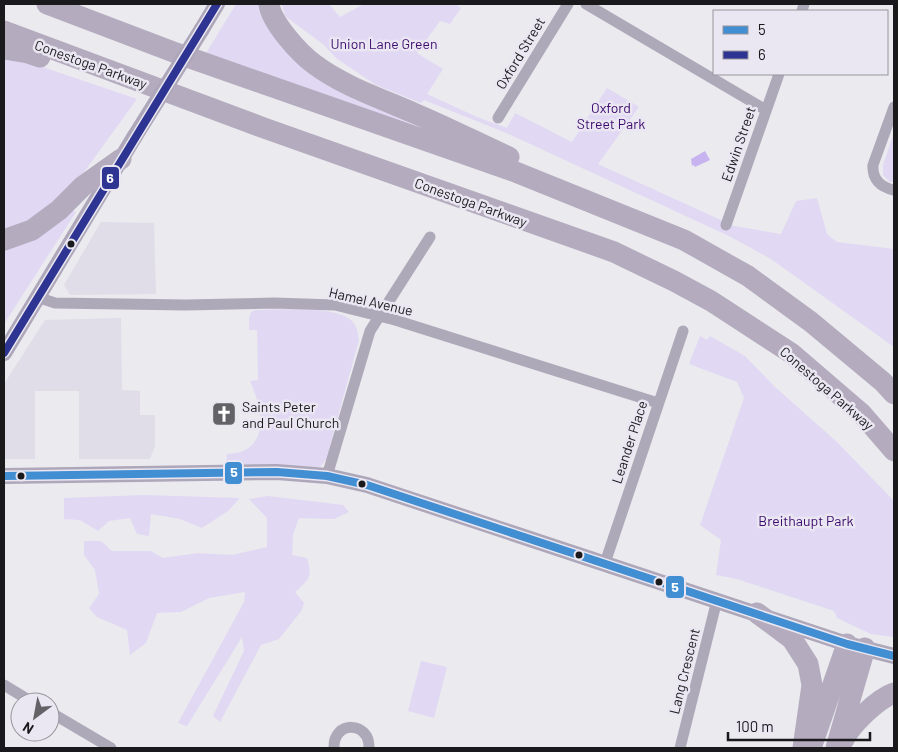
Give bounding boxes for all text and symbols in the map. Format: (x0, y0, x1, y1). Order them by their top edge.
legend (713, 10, 888, 75)
street label: Oxford Street (492, 14, 548, 92)
text: 5 (758, 20, 766, 38)
park label: Union Lane Green (330, 35, 438, 52)
street label: Conestoga Parkway (32, 36, 150, 92)
text: 6 (758, 45, 766, 63)
park label: Oxford Street Park (577, 99, 645, 132)
street label: Edwin Street (717, 104, 759, 184)
line badge: 6 (101, 166, 120, 190)
text: 6 (106, 169, 114, 186)
street label: Conestoga Parkway (412, 174, 530, 230)
unlabelled marker (66, 239, 76, 249)
street label: Hamel Avenue (327, 283, 415, 319)
street label: Conestoga Parkway (777, 343, 878, 434)
place label: Saints Peter and Paul Church (242, 398, 339, 431)
street label: Leander Place (608, 398, 650, 486)
church icon: Saints Peter and Paul Church (211, 401, 237, 427)
line badge: 5 (224, 461, 243, 485)
text: 5 (230, 463, 238, 480)
unlabelled marker (16, 471, 26, 481)
unlabelled marker (357, 479, 367, 489)
park label: Breithaupt Park (758, 512, 854, 529)
unlabelled marker (574, 550, 584, 560)
line badge: 5 (665, 575, 685, 599)
unlabelled marker (654, 577, 664, 587)
text: 5 (671, 578, 679, 595)
street label: Lang Crescent (665, 626, 703, 716)
north arrow (10, 692, 60, 742)
scale bar (728, 710, 870, 742)
text: 100 m (736, 717, 774, 735)
text: N (19, 719, 36, 738)

